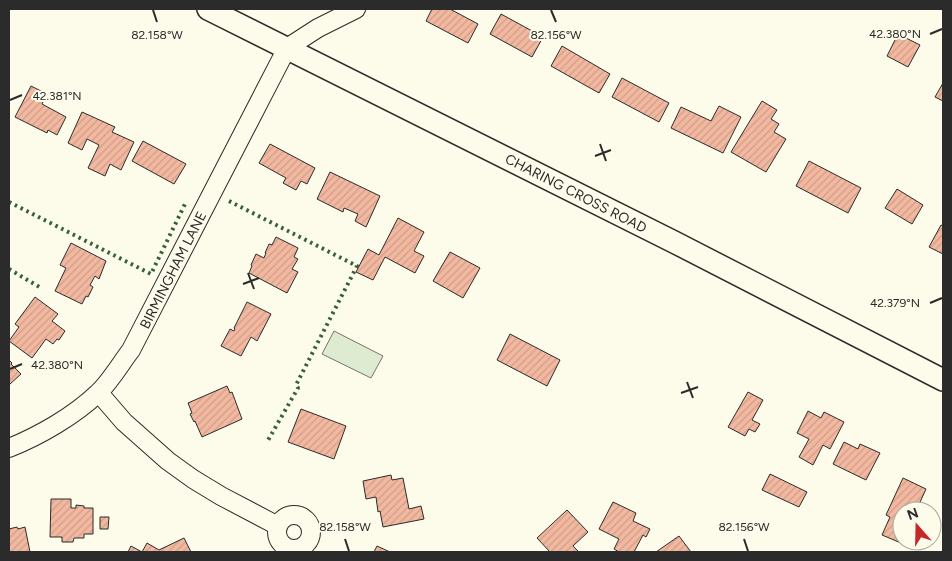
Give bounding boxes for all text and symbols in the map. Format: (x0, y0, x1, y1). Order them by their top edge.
text: 42.380°N (869, 27, 921, 41)
text: 82.158°W (131, 28, 183, 42)
text: 82.156°W (530, 28, 582, 42)
text: 42.381°N (32, 89, 82, 103)
street label: CHARING CROSS ROAD (502, 150, 649, 237)
street label: BIRMINGHAM LANE (136, 209, 210, 332)
text: 42.379°N (870, 296, 920, 310)
text: 42.380°N (31, 358, 83, 372)
north arrow (892, 501, 942, 551)
text: N (905, 504, 921, 524)
text: 82.158°W (319, 520, 371, 534)
text: 82.156°W (718, 520, 770, 534)

